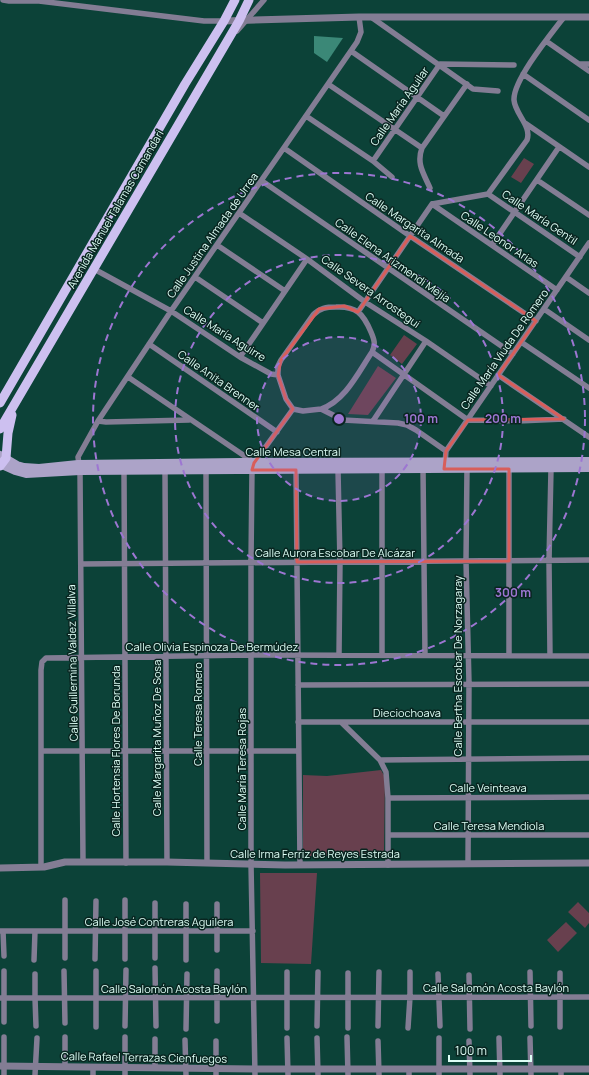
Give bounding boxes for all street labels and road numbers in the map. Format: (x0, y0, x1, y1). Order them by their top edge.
street label: Calle María Aguilar (366, 64, 432, 148)
street label: Avenida Manuel Talamas Camandari (63, 127, 167, 291)
street label: Calle Justina Almada de Urrea (163, 169, 261, 301)
street label: Calle María Gentil (499, 186, 581, 248)
street label: Calle Margarita Almada (363, 188, 467, 266)
street label: Calle Leonor Arias (458, 207, 542, 271)
street label: Calle Elena Arizmendi Mejía (332, 214, 454, 306)
street label: Calle Severa Arrostegui (318, 251, 424, 331)
street label: Calle María Viuda De Romero (457, 285, 552, 412)
street label: Calle María Aguirre (181, 302, 270, 365)
street label: Calle Anita Brenner (175, 346, 263, 414)
street label: Calle Mesa Central (245, 444, 341, 459)
street label: Calle Aurora Escobar De Alcázar (255, 545, 415, 560)
street label: Calle Bertha Escobar De Norzagaray (450, 575, 465, 756)
street label: Calle Guillermina Valdez Villalva (63, 584, 81, 742)
street label: Calle Olivia Espinoza De Bermúdez (126, 639, 299, 654)
street label: Calle Margarita Muñoz De Sosa (149, 660, 164, 816)
street label: Calle Teresa Romero (190, 662, 205, 766)
street label: Calle Hortensia Flores De Borunda (108, 665, 123, 837)
street label: Dieciochoava (373, 705, 441, 720)
street label: Calle María Teresa Rojas (234, 708, 249, 830)
street label: Calle Veinteava (449, 780, 527, 795)
street label: Calle Teresa Mendiola (434, 818, 544, 833)
street label: Calle Irma Ferriz de Reyes Estrada (230, 846, 400, 861)
street label: Calle José Contreras Aguilera (85, 914, 233, 929)
street label: Calle Salomón Acosta Baylón (423, 980, 569, 995)
street label: Calle Salomón Acosta Baylón (101, 981, 247, 996)
street label: Calle Rafael Terrazas Cienfuegos (61, 1048, 227, 1066)

